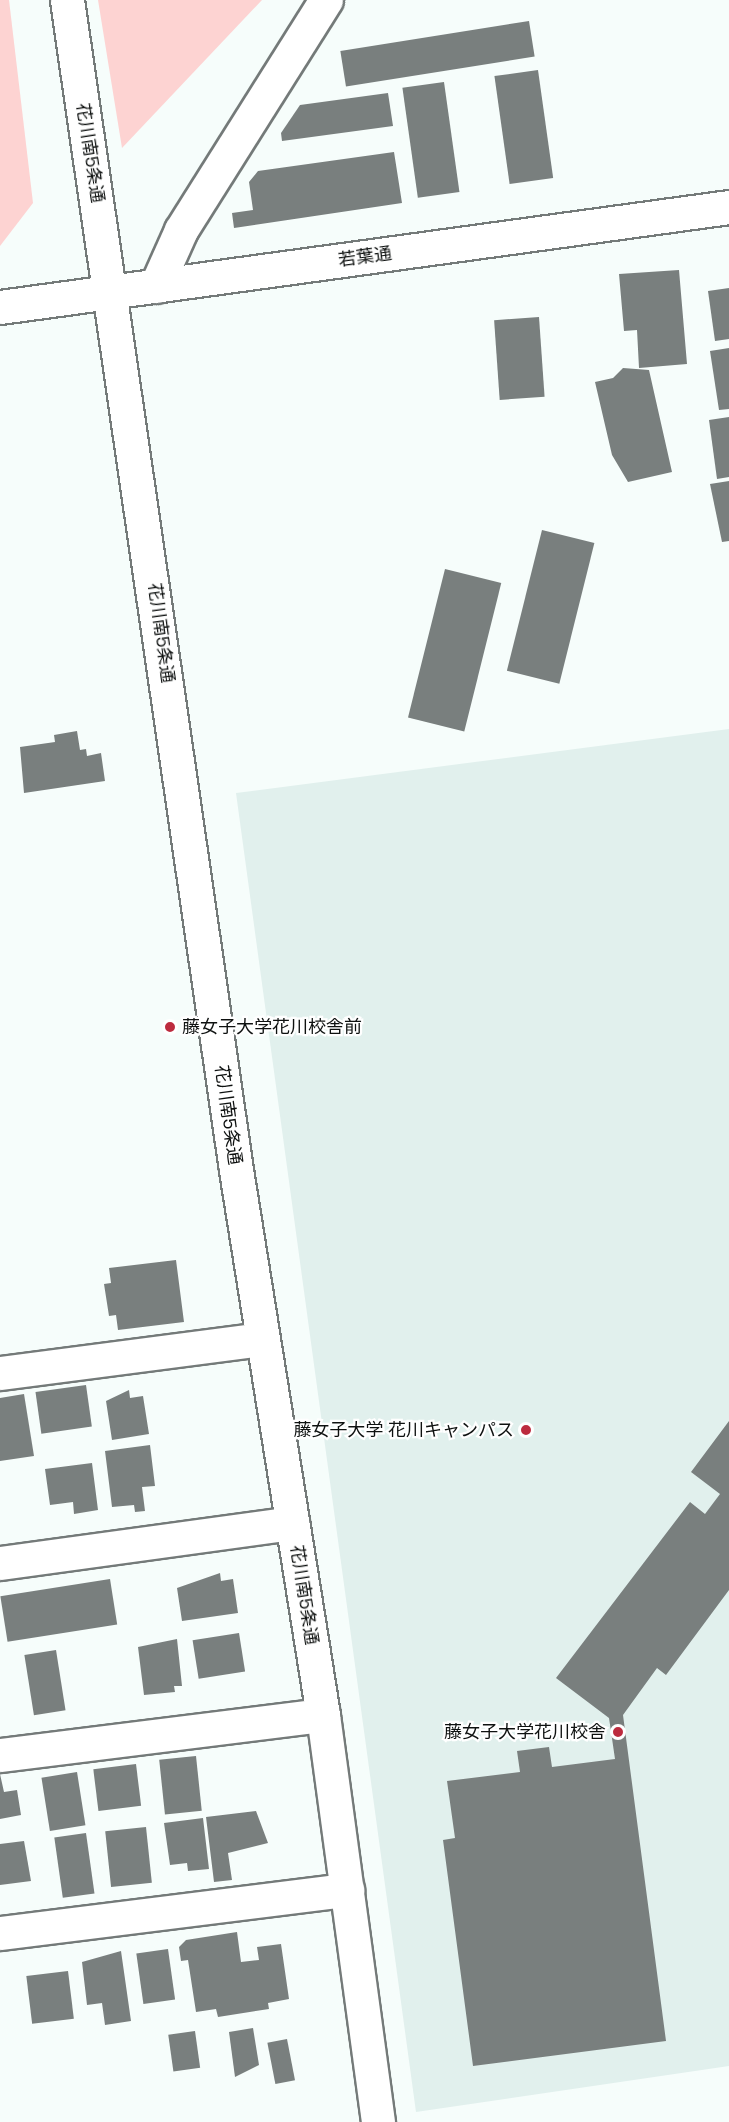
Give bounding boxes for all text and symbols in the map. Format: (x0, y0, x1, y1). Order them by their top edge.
street label: 花川南5条通 (71, 102, 109, 204)
street label: 若葉通 (337, 243, 393, 271)
street label: 花川南5条通 (143, 582, 179, 684)
place label: 藤女子大学花川校舎前 (182, 1016, 362, 1038)
marker: 藤女子大学花川校舎前 (163, 1020, 177, 1034)
street label: 花川南5条通 (210, 1064, 246, 1166)
place label: 藤女子大学 花川キャンパス (293, 1419, 514, 1441)
marker: 藤女子大学 花川キャンパス (519, 1423, 533, 1437)
street label: 花川南5条通 (285, 1544, 323, 1646)
place label: 藤女子大学花川校舎 (444, 1721, 606, 1743)
marker: 藤女子大学花川校舎 (611, 1725, 625, 1739)

